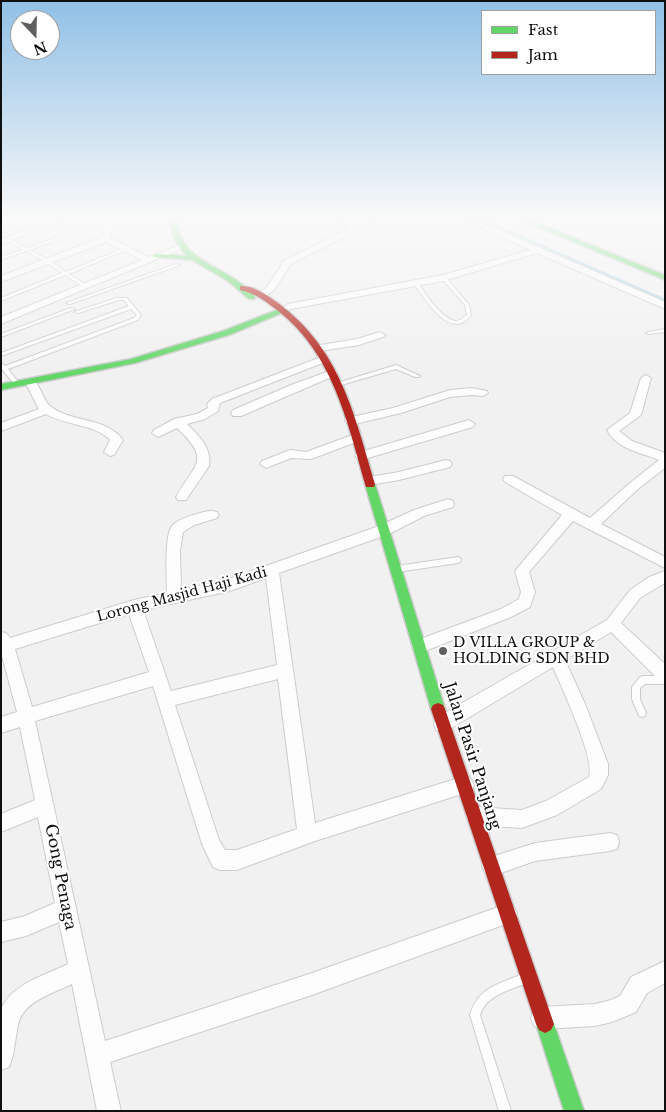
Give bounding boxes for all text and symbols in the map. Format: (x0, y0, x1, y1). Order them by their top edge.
north arrow (10, 10, 60, 60)
legend (481, 10, 656, 75)
text: Fast (528, 20, 558, 39)
text: N (31, 37, 49, 59)
text: Jam (528, 45, 558, 64)
street label: Lorong Masjid Haji Kadi (95, 564, 269, 626)
place label: D VILLA GROUP & HOLDING SDN BHD (453, 635, 610, 668)
marker: D VILLA GROUP & HOLDING SDN BHD (437, 645, 449, 657)
street label: Jalan Pasir Panjang (439, 680, 505, 832)
street label: Gong Penaga (40, 822, 80, 932)

